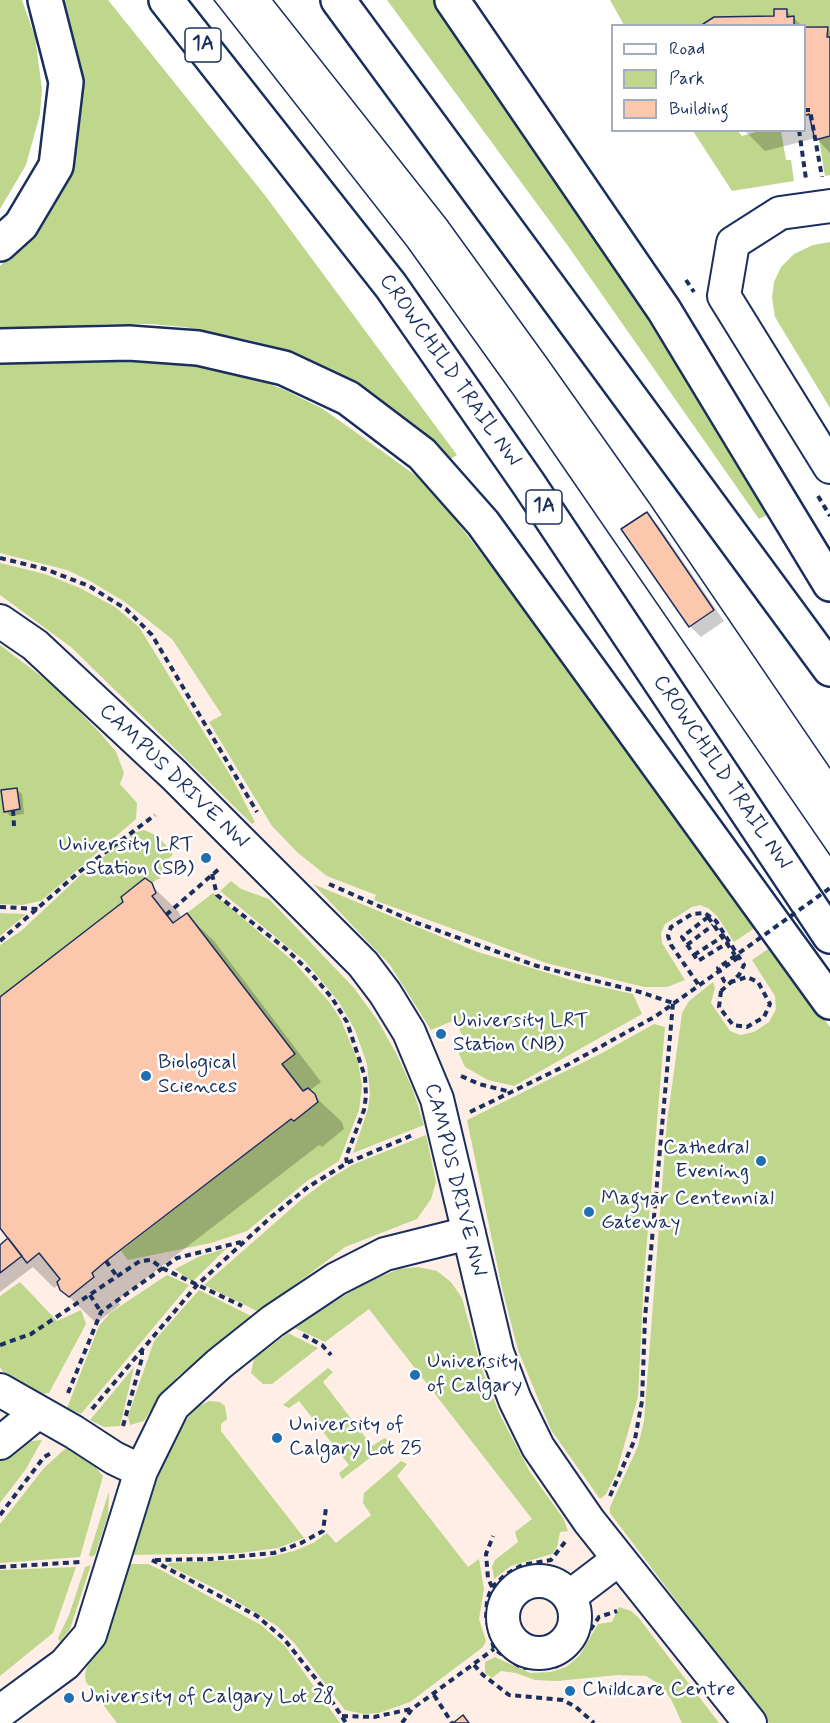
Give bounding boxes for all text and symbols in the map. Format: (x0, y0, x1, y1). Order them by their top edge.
legend (611, 24, 806, 132)
road number: 1A (185, 28, 221, 62)
text: Road (669, 37, 705, 61)
text: Park (669, 67, 705, 91)
text: Building (669, 97, 729, 121)
street label: CROWCHILD TRAIL NW (373, 270, 525, 472)
road number: 1A (526, 490, 562, 524)
street label: CROWCHILD TRAIL NW (646, 671, 796, 875)
street label: CAMPUS DRIVE NW (93, 699, 253, 855)
place label: University LRT Station (SB) (58, 833, 194, 883)
marker: University LRT Station (SB) (199, 851, 213, 865)
place label: University LRT Station (NB) (453, 1009, 589, 1059)
marker: University LRT Station (NB) (434, 1027, 448, 1041)
place label: Biological Sciences (158, 1051, 237, 1101)
marker: Biological Sciences (139, 1069, 153, 1083)
street label: CAMPUS DRIVE NW (418, 1081, 490, 1279)
place label: Cathedral Evening (663, 1136, 749, 1186)
marker: Cathedral Evening (754, 1154, 768, 1168)
place label: Magyar Centennial Gateway (601, 1187, 774, 1237)
marker: Magyar Centennial Gateway (582, 1205, 596, 1219)
place label: University of Calgary (427, 1350, 522, 1400)
marker: University of Calgary (408, 1368, 422, 1382)
place label: University of Calgary Lot 25 (289, 1413, 422, 1463)
marker: University of Calgary Lot 25 (270, 1431, 284, 1445)
place label: Childcare Centre (582, 1678, 736, 1704)
marker: Childcare Centre (563, 1684, 577, 1698)
place label: University of Calgary Lot 28 (81, 1685, 335, 1711)
marker: University of Calgary Lot 28 (62, 1691, 76, 1705)

